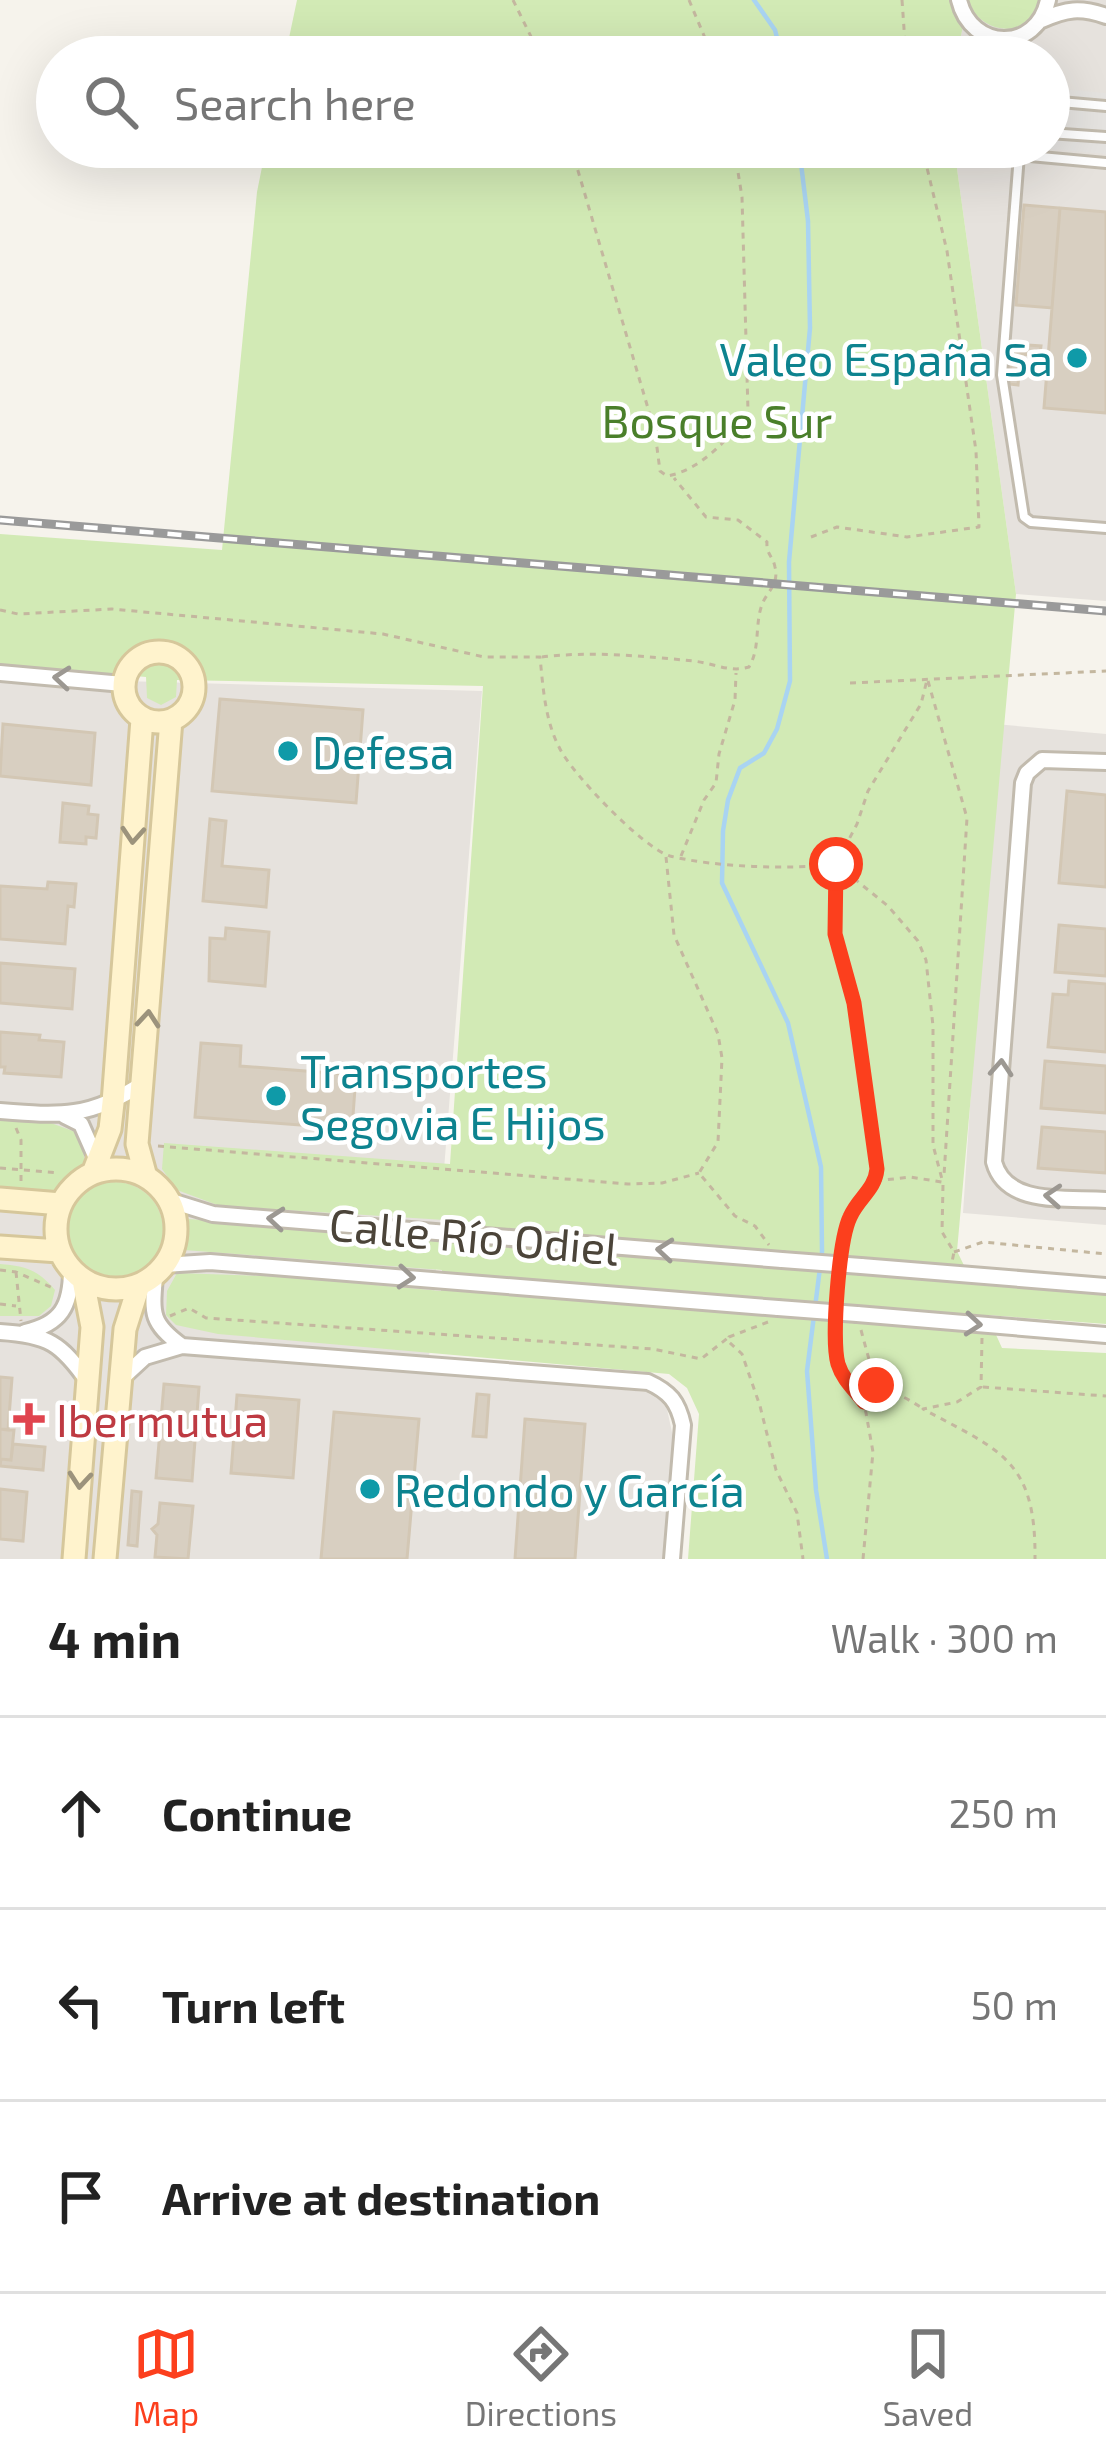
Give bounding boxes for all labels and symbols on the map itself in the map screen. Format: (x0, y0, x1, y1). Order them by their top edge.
place label: Valeo España Sa (719, 331, 1053, 385)
marker: Valeo España Sa (1064, 345, 1090, 371)
park label: Bosque Sur (602, 393, 832, 447)
one-way arrow (52, 666, 71, 692)
place label: Defesa (312, 724, 455, 778)
marker: Defesa (275, 738, 301, 764)
one-way arrow (121, 826, 147, 845)
route start (809, 837, 863, 891)
one-way arrow (134, 1009, 160, 1028)
place label: Transportes Segovia E Hijos (300, 1043, 606, 1150)
one-way arrow (987, 1058, 1013, 1077)
marker: Transportes Segovia E Hijos (263, 1083, 289, 1109)
one-way arrow (1043, 1183, 1062, 1209)
street label: Calle Río Odiel (327, 1195, 621, 1275)
one-way arrow (266, 1207, 285, 1233)
one-way arrow (655, 1238, 674, 1264)
one-way arrow (397, 1264, 416, 1290)
one-way arrow (964, 1311, 983, 1336)
route end (849, 1358, 903, 1412)
place label: Ibermutua (56, 1392, 268, 1446)
marker: Ibermutua (13, 1403, 45, 1435)
place label: Redondo y García (394, 1462, 745, 1516)
one-way arrow (68, 1471, 93, 1490)
marker: Redondo y García (357, 1476, 383, 1502)

